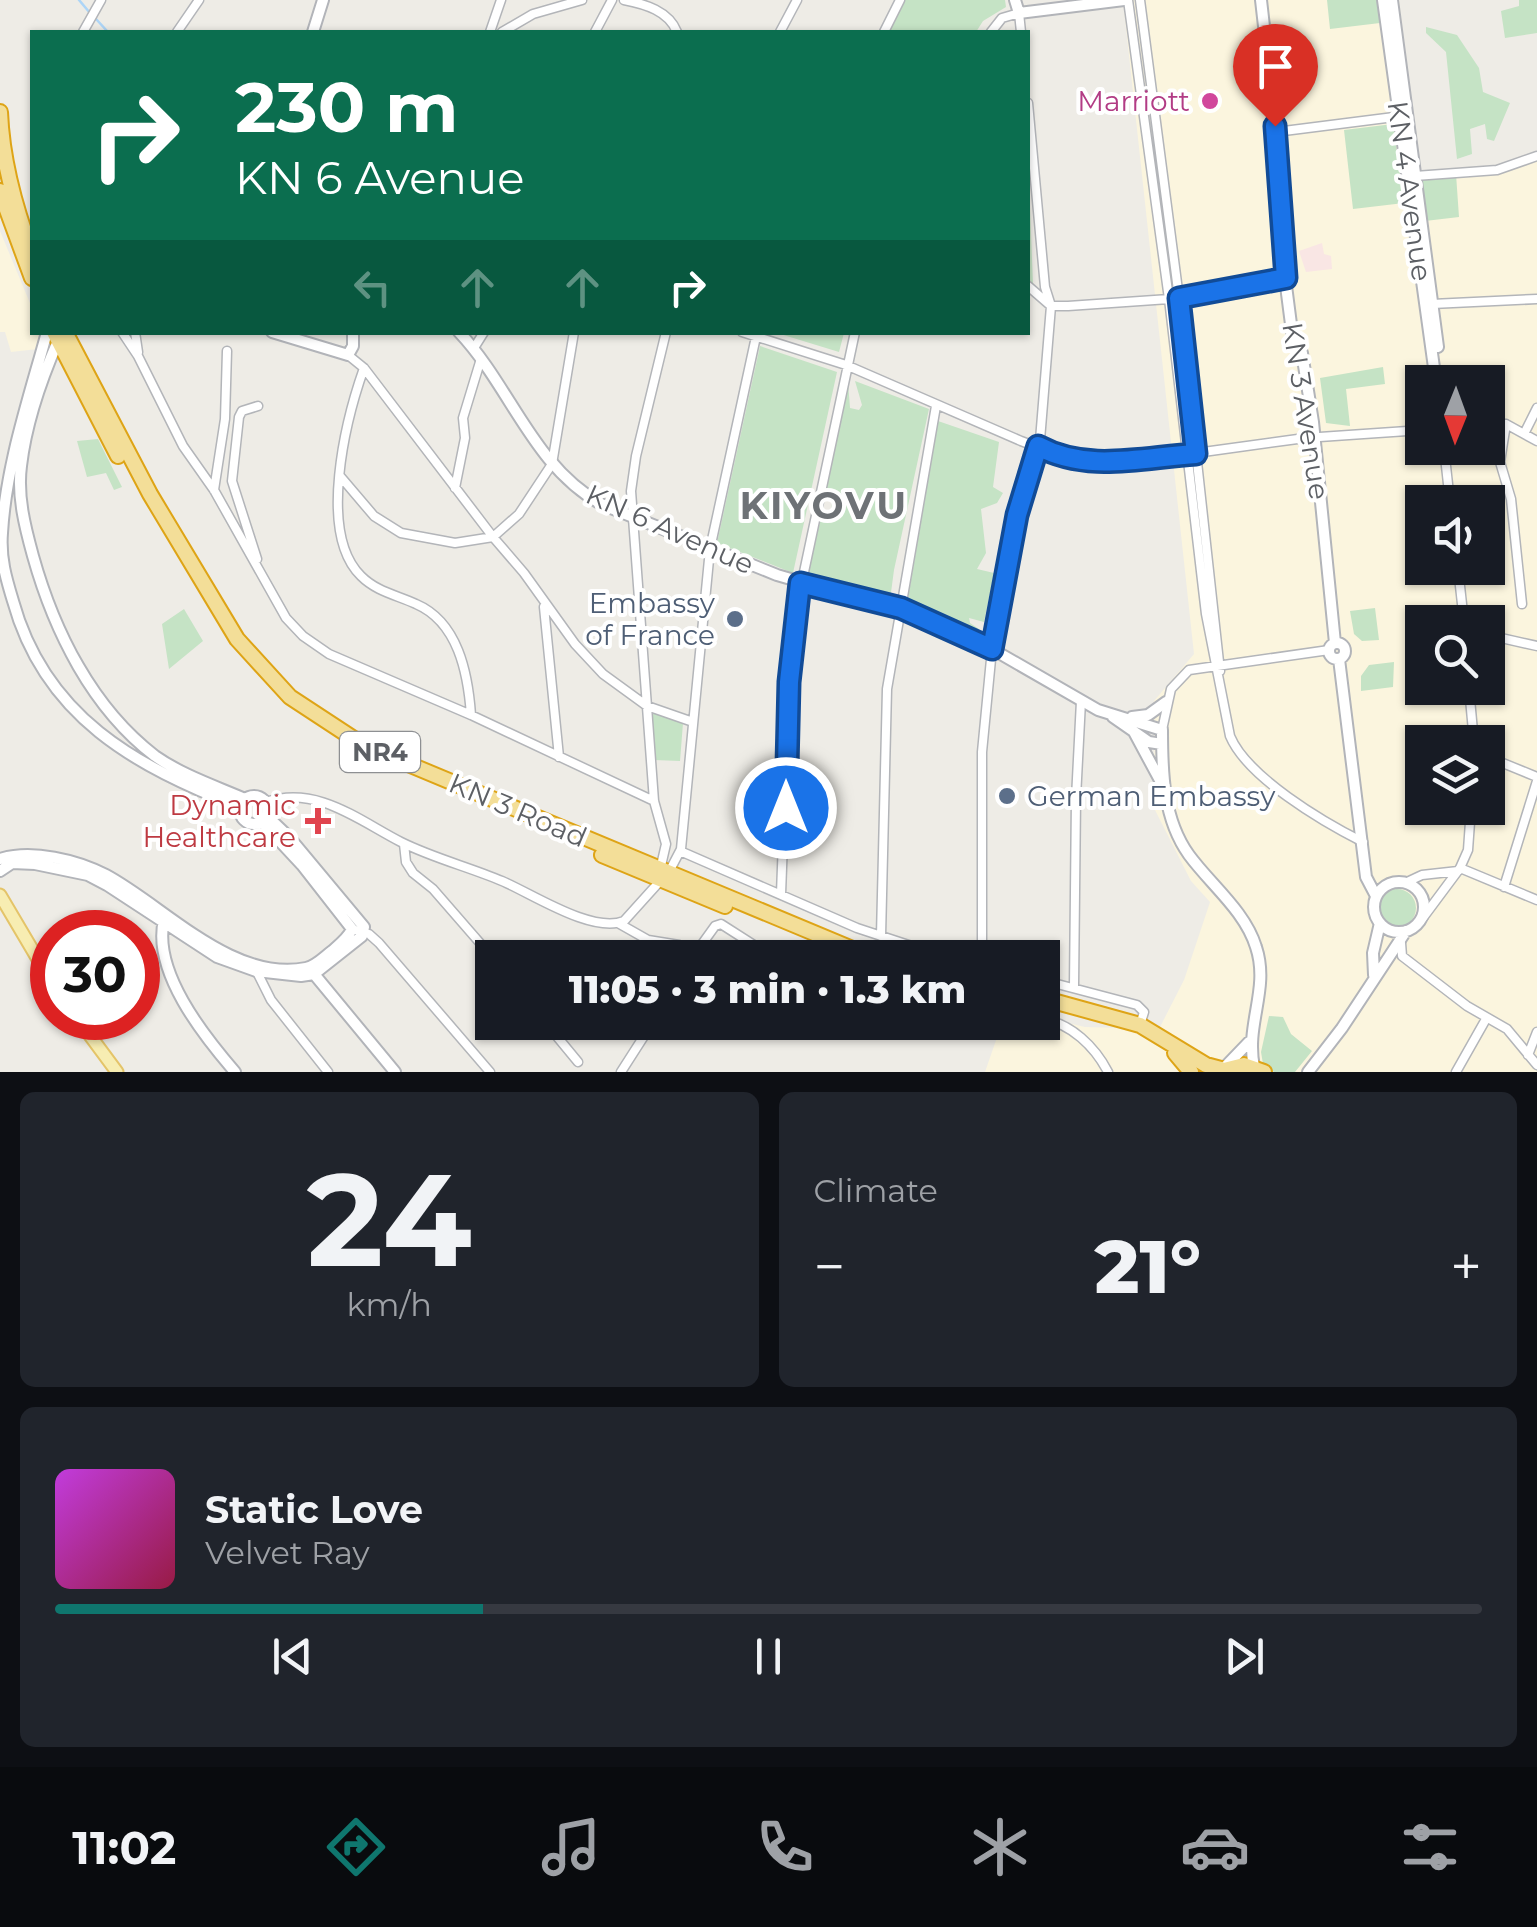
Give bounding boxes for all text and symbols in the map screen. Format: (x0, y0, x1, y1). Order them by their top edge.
pin (1233, 24, 1318, 127)
icon: arrive (1248, 39, 1303, 94)
text: 230 m (235, 64, 459, 150)
icon: right (70, 70, 200, 200)
place label: Marriott (1077, 84, 1190, 118)
marker: Marriott (1199, 90, 1221, 112)
street label: KN 4 Avenue (1381, 99, 1439, 283)
text: KN 6 Avenue (235, 150, 524, 205)
icon: left (345, 260, 400, 315)
icon: ahead (450, 260, 505, 315)
icon: ahead (555, 260, 610, 315)
icon: right (660, 260, 715, 315)
street label: KN 3 Avenue (1275, 320, 1337, 502)
north arrow (1405, 365, 1505, 465)
map controls (1405, 365, 1505, 825)
street label: KN 6 Avenue (581, 477, 759, 581)
district label: KIYOVU (739, 482, 909, 529)
button: sound (1405, 485, 1505, 585)
place label: Embassy of France (585, 586, 716, 652)
button: search (1405, 605, 1505, 705)
marker: Embassy of France (724, 608, 746, 630)
button: layers (1405, 725, 1505, 825)
road number: NR4 (340, 732, 420, 772)
position arrow (734, 756, 838, 860)
street label: KN 3 Road (444, 766, 592, 854)
place label: German Embassy (1027, 779, 1276, 813)
marker: German Embassy (996, 785, 1018, 807)
place label: Dynamic Healthcare (143, 788, 296, 854)
marker: Dynamic Healthcare (305, 808, 331, 834)
speed limit sign: 30 (30, 910, 160, 1040)
text: 11:05 · 3 min · 1.3 km (569, 966, 966, 1013)
text: 24 (307, 1140, 472, 1299)
text: Climate (814, 1171, 938, 1210)
text: 21° (1094, 1220, 1201, 1312)
text: − (814, 1233, 845, 1300)
text: + (1450, 1233, 1482, 1300)
text: km/h (347, 1285, 432, 1324)
text: Static Love (205, 1486, 423, 1533)
text: Velvet Ray (205, 1533, 370, 1572)
icon: previous (265, 1629, 320, 1684)
icon: pause (741, 1629, 796, 1684)
icon: next (1217, 1629, 1272, 1684)
icon: directions (321, 1812, 391, 1882)
icon: music (536, 1812, 606, 1882)
icon: phone (750, 1812, 820, 1882)
icon: climate (965, 1812, 1035, 1882)
icon: car (1180, 1812, 1250, 1882)
icon: filters (1395, 1812, 1465, 1882)
text: 11:02 (72, 1820, 176, 1875)

